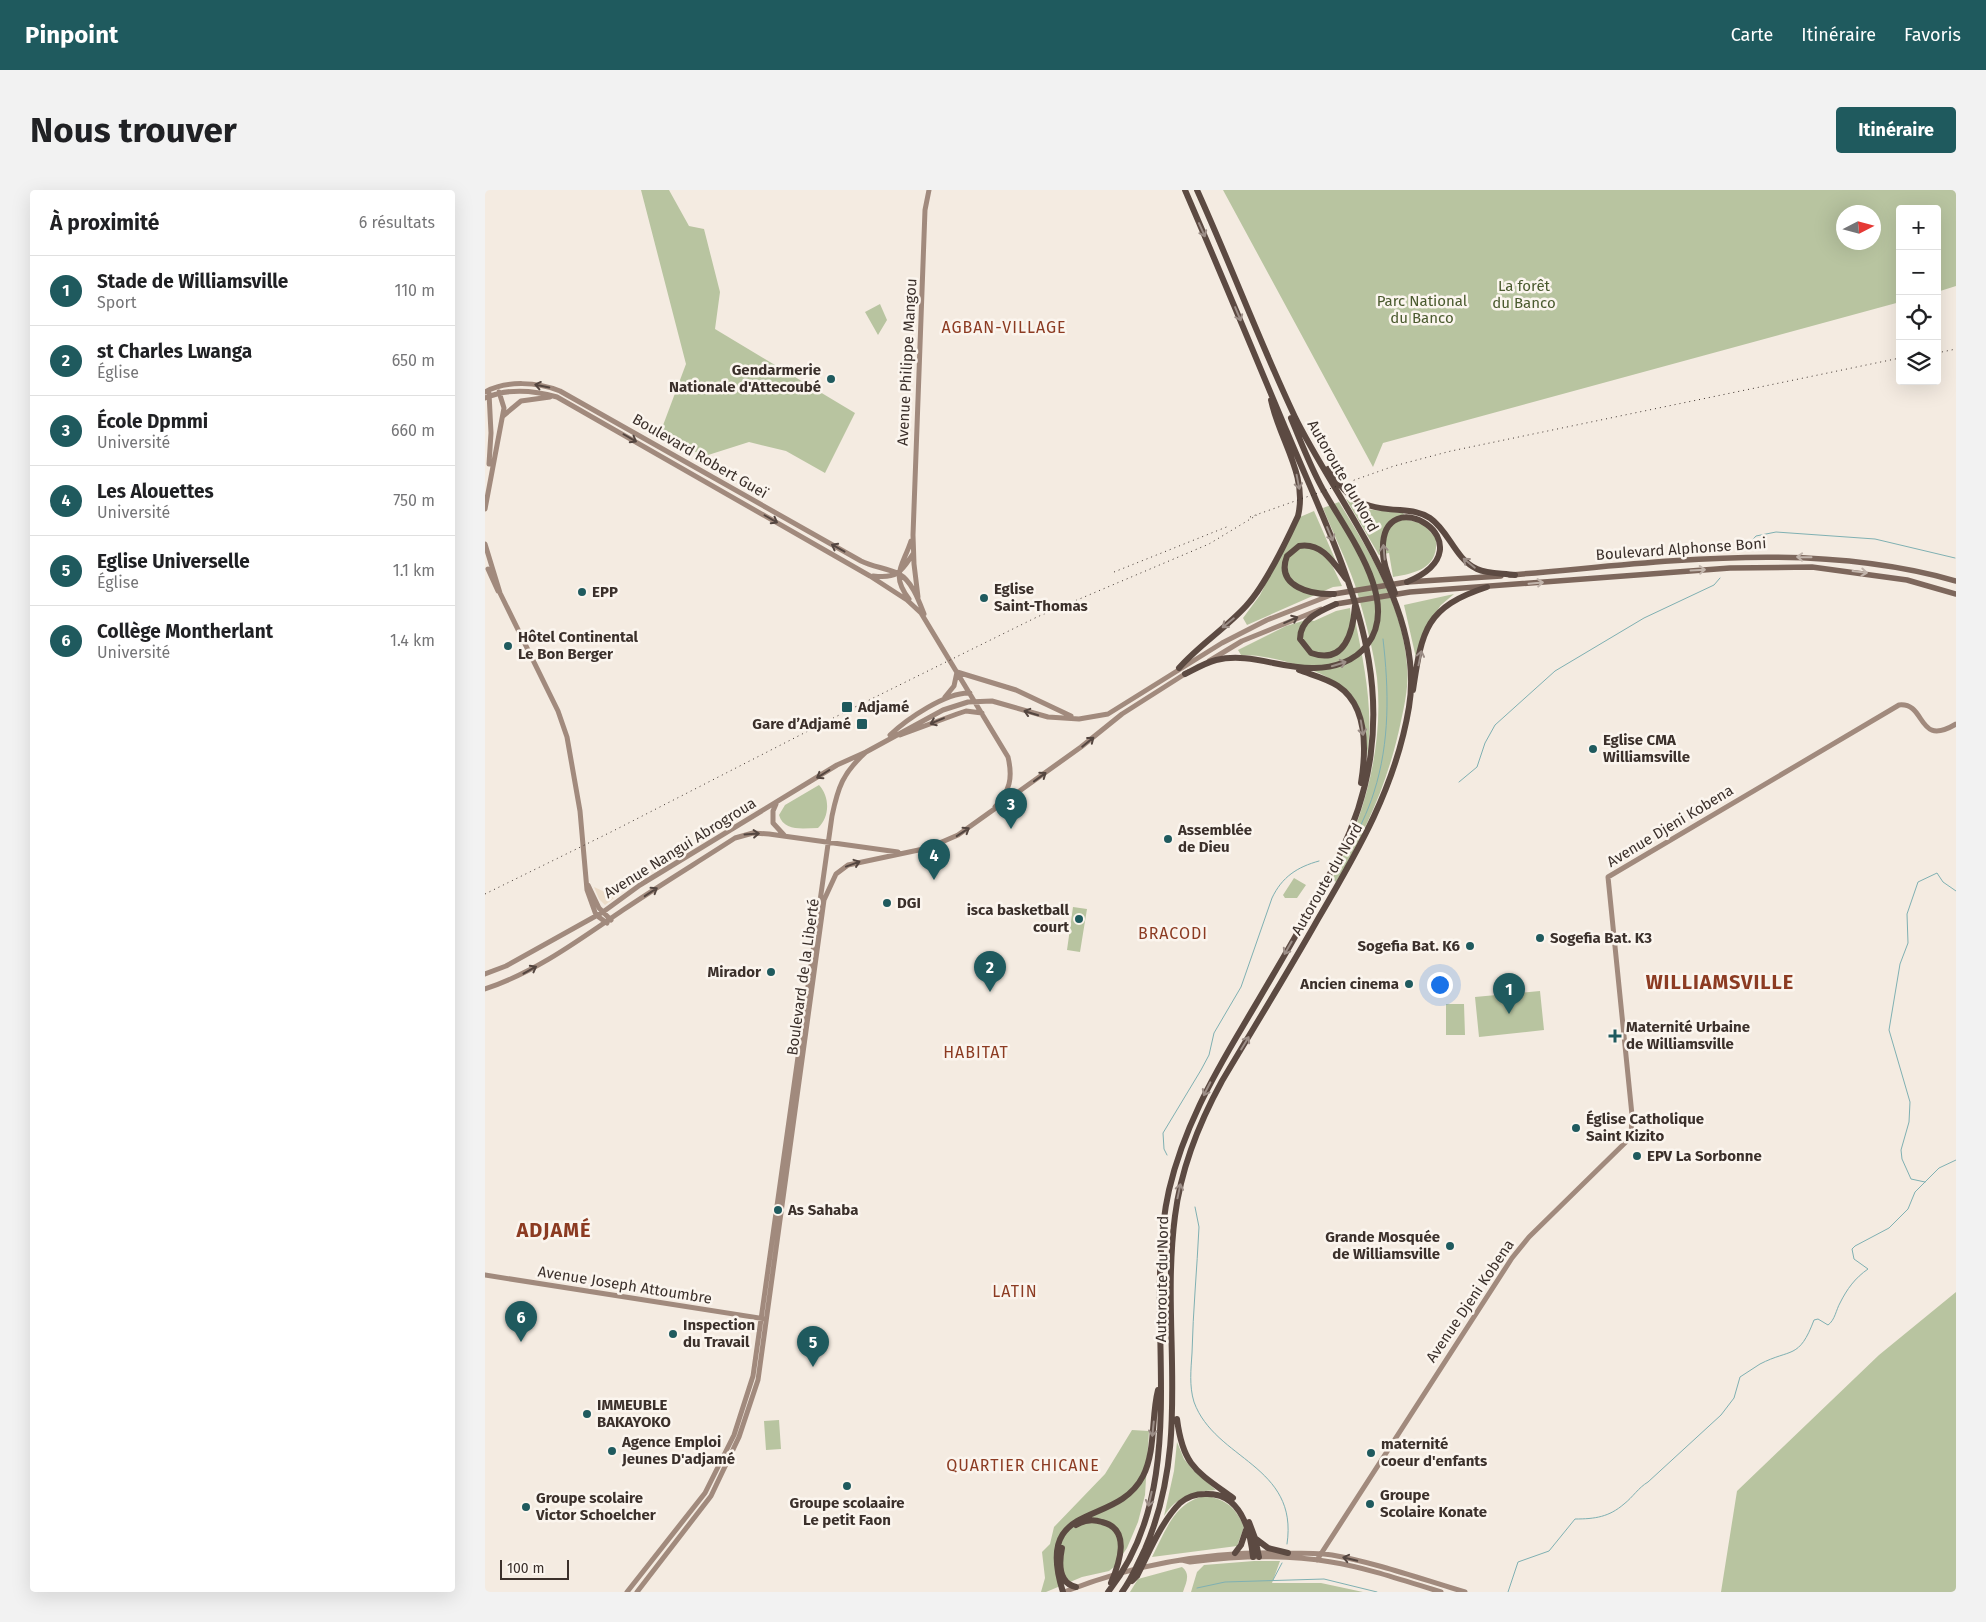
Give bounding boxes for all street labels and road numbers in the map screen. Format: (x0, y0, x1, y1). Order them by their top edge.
street label: Avenue Philippe Mangou (894, 278, 920, 446)
street label: Boulevard Robert Gueï (629, 410, 771, 502)
street label: Autoroute du Nord (1304, 417, 1382, 535)
street label: Boulevard Alphonse Boni (1595, 534, 1767, 564)
street label: Avenue Djeni Kobena (1604, 781, 1736, 871)
street label: Avenue Nangui Abrogroua (601, 794, 759, 902)
street label: Autoroute du Nord (1288, 820, 1366, 938)
street label: Boulevard de la Liberté (783, 897, 823, 1057)
street label: Autoroute du Nord (1152, 1216, 1172, 1342)
street label: Avenue Djeni Kobena (1422, 1236, 1518, 1366)
street label: Avenue Joseph Attoumbre (537, 1262, 713, 1308)

